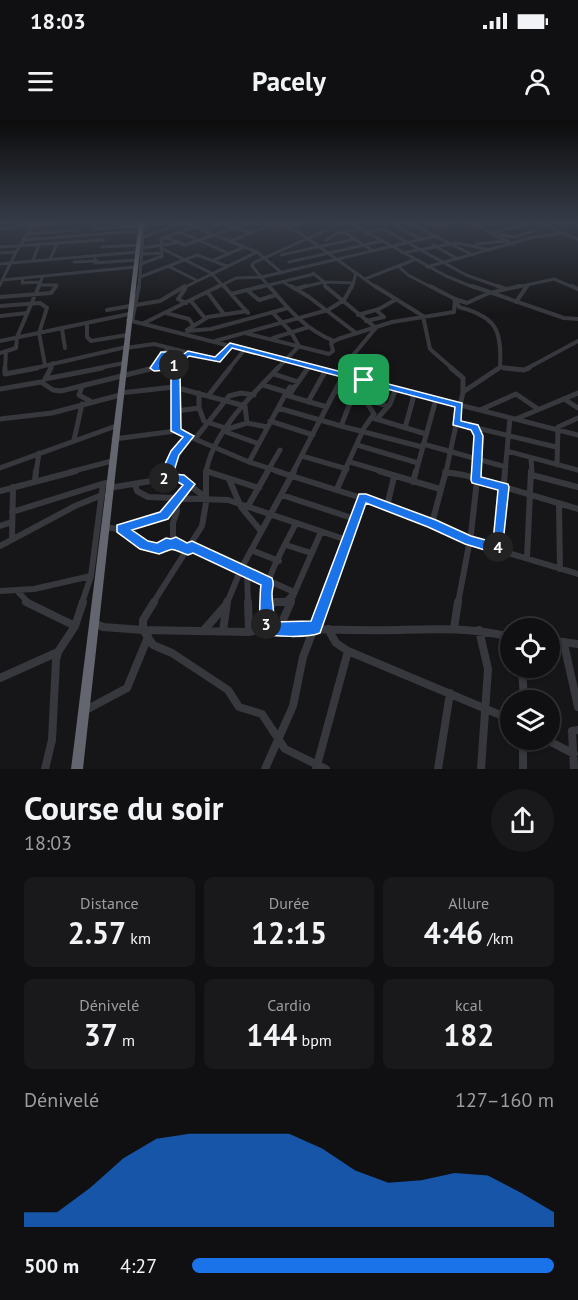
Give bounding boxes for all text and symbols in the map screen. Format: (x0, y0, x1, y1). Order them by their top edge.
text: 18:03 (30, 7, 86, 35)
text: Pacely (252, 64, 326, 98)
icon: menu (24, 65, 57, 98)
icon: person (521, 65, 554, 98)
pin: 1 (159, 350, 189, 380)
pin (338, 354, 389, 405)
text: 1 (169, 355, 179, 375)
icon: arrive (347, 363, 380, 396)
pin: 2 (149, 463, 179, 493)
text: 2 (159, 468, 169, 488)
pin: 4 (483, 532, 513, 562)
text: 4 (493, 537, 503, 557)
pin: 3 (251, 609, 281, 639)
text: 3 (261, 614, 271, 634)
map controls (500, 618, 560, 750)
button: locate (500, 618, 560, 678)
button: layers (500, 690, 560, 750)
text: Course du soir (24, 786, 223, 829)
button: share (491, 789, 554, 852)
text: 18:03 (24, 830, 72, 856)
text: Distance (80, 893, 139, 913)
text: Durée (269, 893, 309, 913)
text: Allure (448, 893, 489, 913)
text: 2.57 (68, 913, 126, 952)
text: 12:15 (251, 913, 327, 952)
text: 4:46 (424, 913, 483, 952)
text: km (126, 928, 151, 948)
text: /km (483, 928, 514, 948)
text: Dénivelé (79, 995, 139, 1015)
text: Cardio (267, 995, 311, 1015)
text: kcal (455, 995, 482, 1015)
text: 37 (84, 1015, 118, 1054)
text: 144 (246, 1015, 297, 1054)
text: 182 (443, 1015, 494, 1054)
text: m (118, 1030, 135, 1050)
text: bpm (297, 1030, 332, 1050)
text: Dénivelé (24, 1087, 99, 1113)
text: 127–160 m (455, 1087, 554, 1113)
text: 500 m (24, 1253, 79, 1279)
text: 4:27 (120, 1253, 157, 1279)

